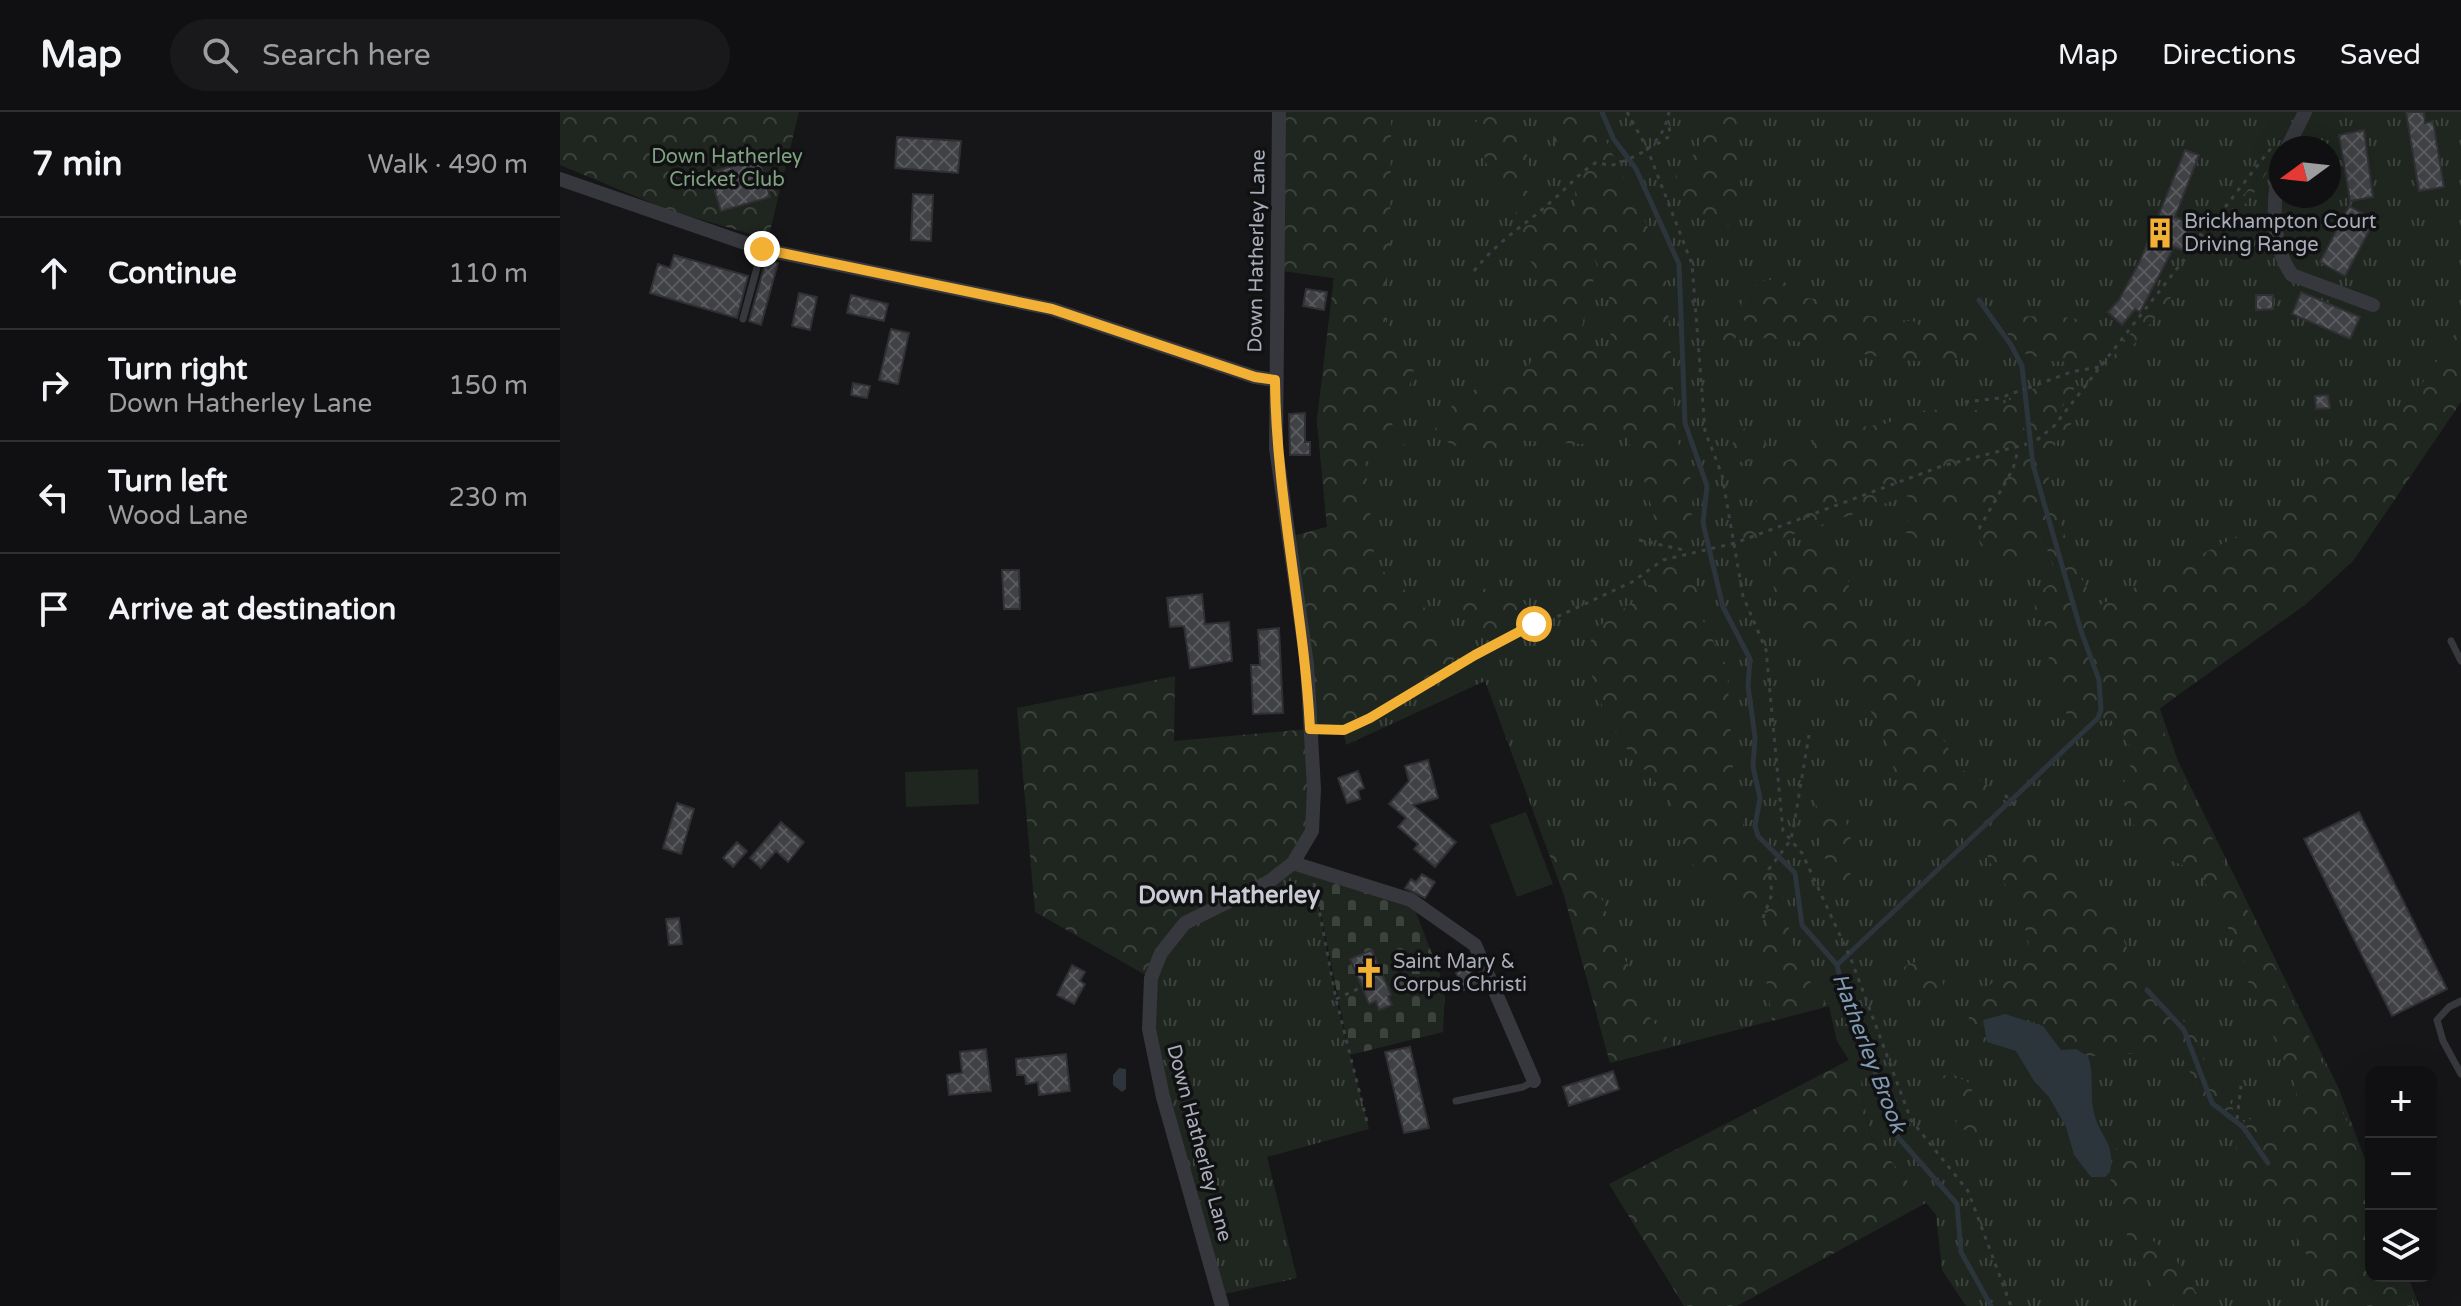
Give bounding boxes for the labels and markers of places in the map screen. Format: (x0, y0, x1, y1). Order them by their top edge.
place label: Brickhampton Court Driving Range (2184, 210, 2377, 257)
building icon: Brickhampton Court Driving Range (2143, 216, 2177, 250)
place label: Saint Mary & Corpus Christi (1393, 950, 1527, 997)
church icon: Saint Mary & Corpus Christi (1352, 956, 1386, 990)

